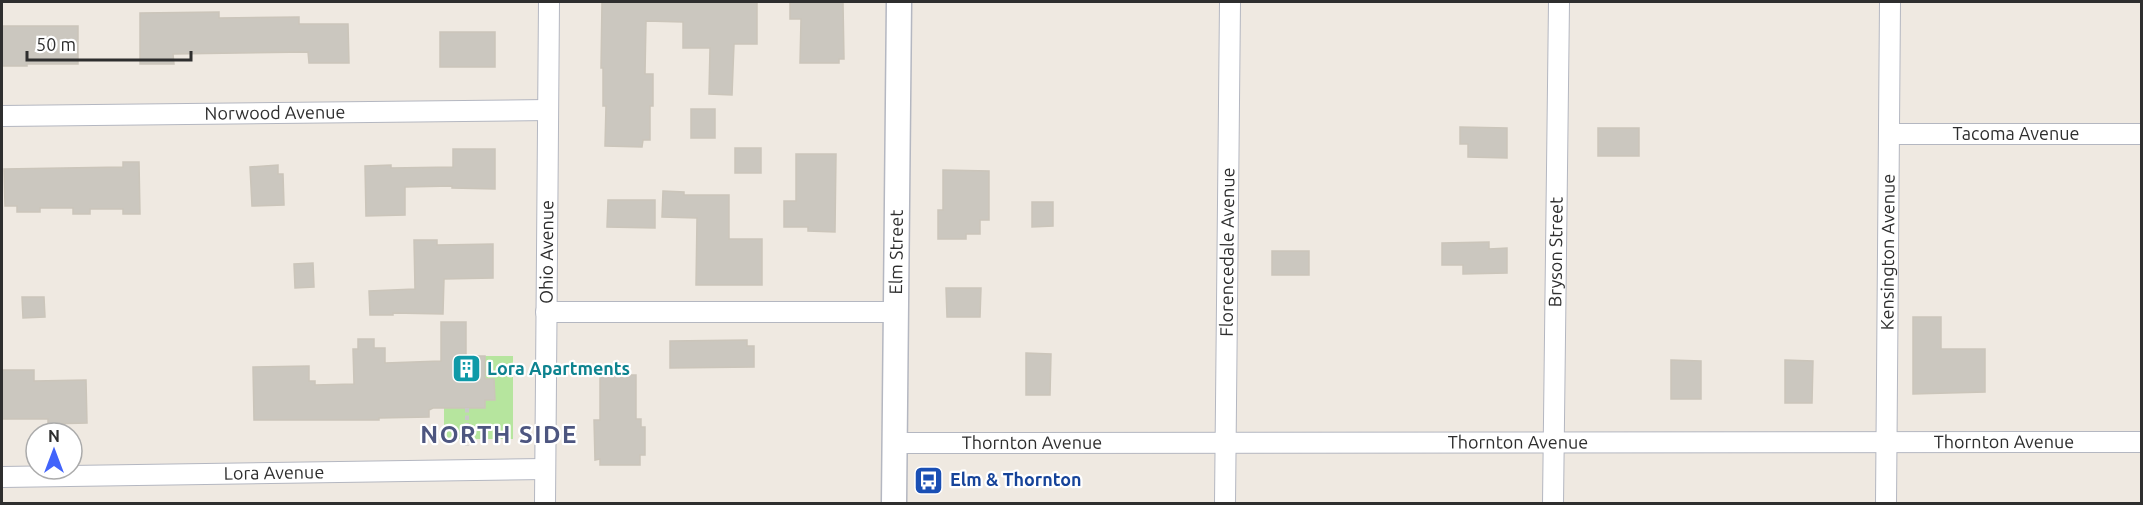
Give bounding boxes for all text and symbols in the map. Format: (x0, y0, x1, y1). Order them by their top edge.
scale bar (27, 24, 190, 62)
text: 50 m (36, 34, 76, 54)
street label: Norwood Avenue (204, 101, 346, 123)
street label: Tacoma Avenue (1952, 123, 2080, 143)
street label: Florencedale Avenue (1216, 167, 1237, 337)
street label: Kensington Avenue (1876, 174, 1898, 330)
street label: Bryson Street (1544, 197, 1566, 307)
street label: Ohio Avenue (536, 200, 556, 304)
street label: Elm Street (885, 210, 906, 294)
building icon: Lora Apartments (450, 353, 482, 385)
place label: Lora Apartments (487, 358, 630, 378)
north arrow (24, 421, 84, 481)
district label: NORTH SIDE (420, 421, 578, 448)
text: N (48, 427, 60, 445)
street label: Thornton Avenue (1448, 431, 1588, 452)
street label: Thornton Avenue (1934, 431, 2074, 451)
street label: Thornton Avenue (962, 432, 1102, 452)
street label: Lora Avenue (224, 461, 324, 483)
bus stop icon: Elm & Thornton (913, 464, 945, 496)
place label: Elm & Thornton (950, 469, 1082, 489)

